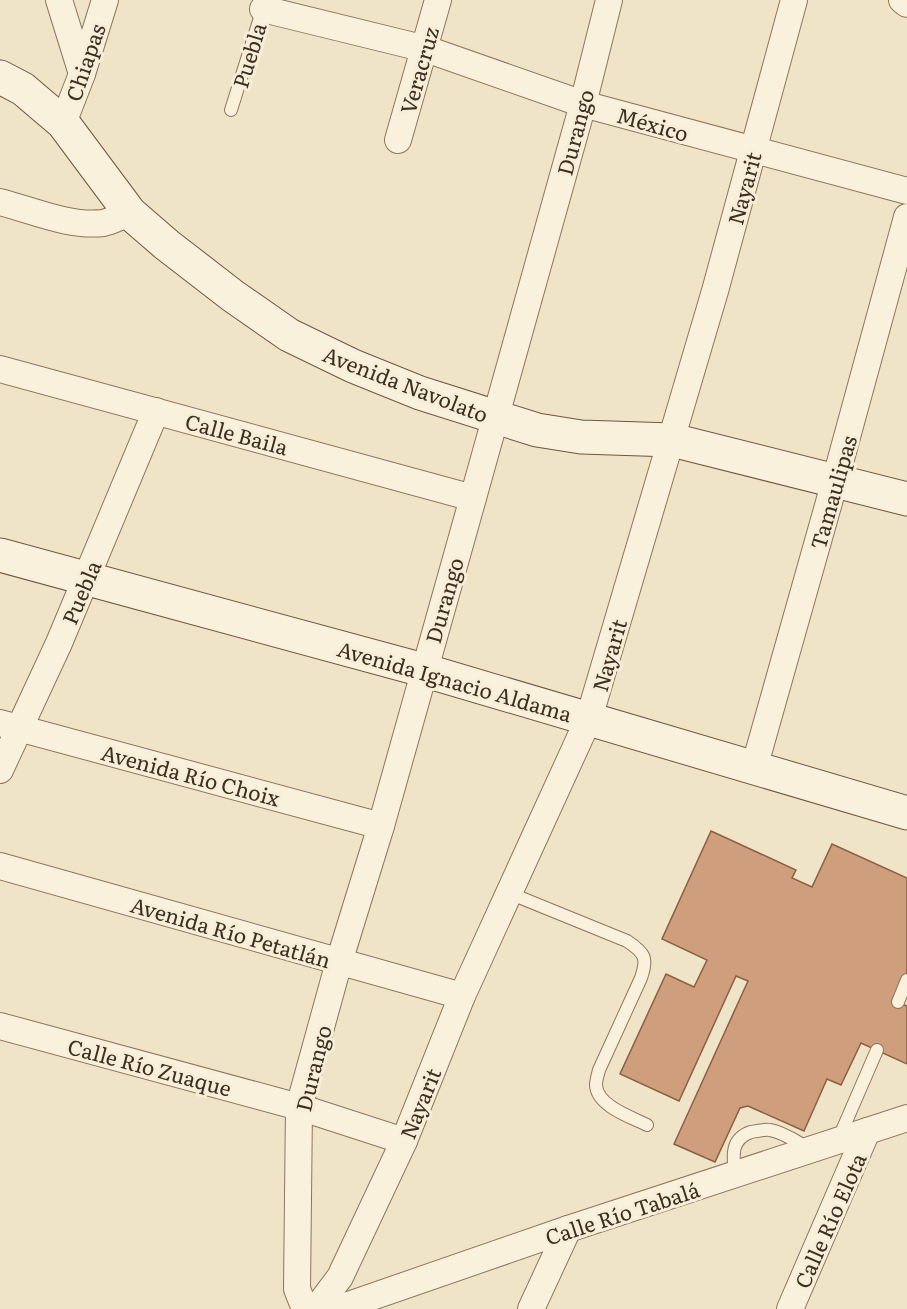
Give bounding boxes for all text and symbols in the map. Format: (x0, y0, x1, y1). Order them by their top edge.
street label: Puebla (223, 18, 273, 92)
street label: Chiapas (56, 19, 112, 105)
street label: Veracruz (391, 23, 445, 117)
street label: Durango (548, 86, 600, 178)
street label: México (614, 98, 692, 148)
street label: Nayarit (718, 148, 768, 228)
street label: Avenida Navolato (319, 337, 493, 429)
street label: Calle Baila (182, 404, 293, 462)
street label: Tamaulipas (801, 431, 863, 553)
street label: Durango (416, 553, 470, 647)
street label: Puebla (53, 554, 108, 629)
street label: Nayarit (583, 615, 633, 695)
street label: Avenida Ignacio Aldama (334, 632, 577, 729)
street label: Avenida Río Choix (98, 735, 284, 813)
street label: Avenida Río Petatlán (127, 888, 335, 974)
street label: Durango (286, 1022, 338, 1114)
street label: Calle Río Zuaque (65, 1029, 235, 1103)
street label: Nayarit (391, 1062, 447, 1143)
street label: Calle Río Elota (785, 1147, 873, 1293)
street label: Calle Río Tabalá (541, 1172, 704, 1252)

